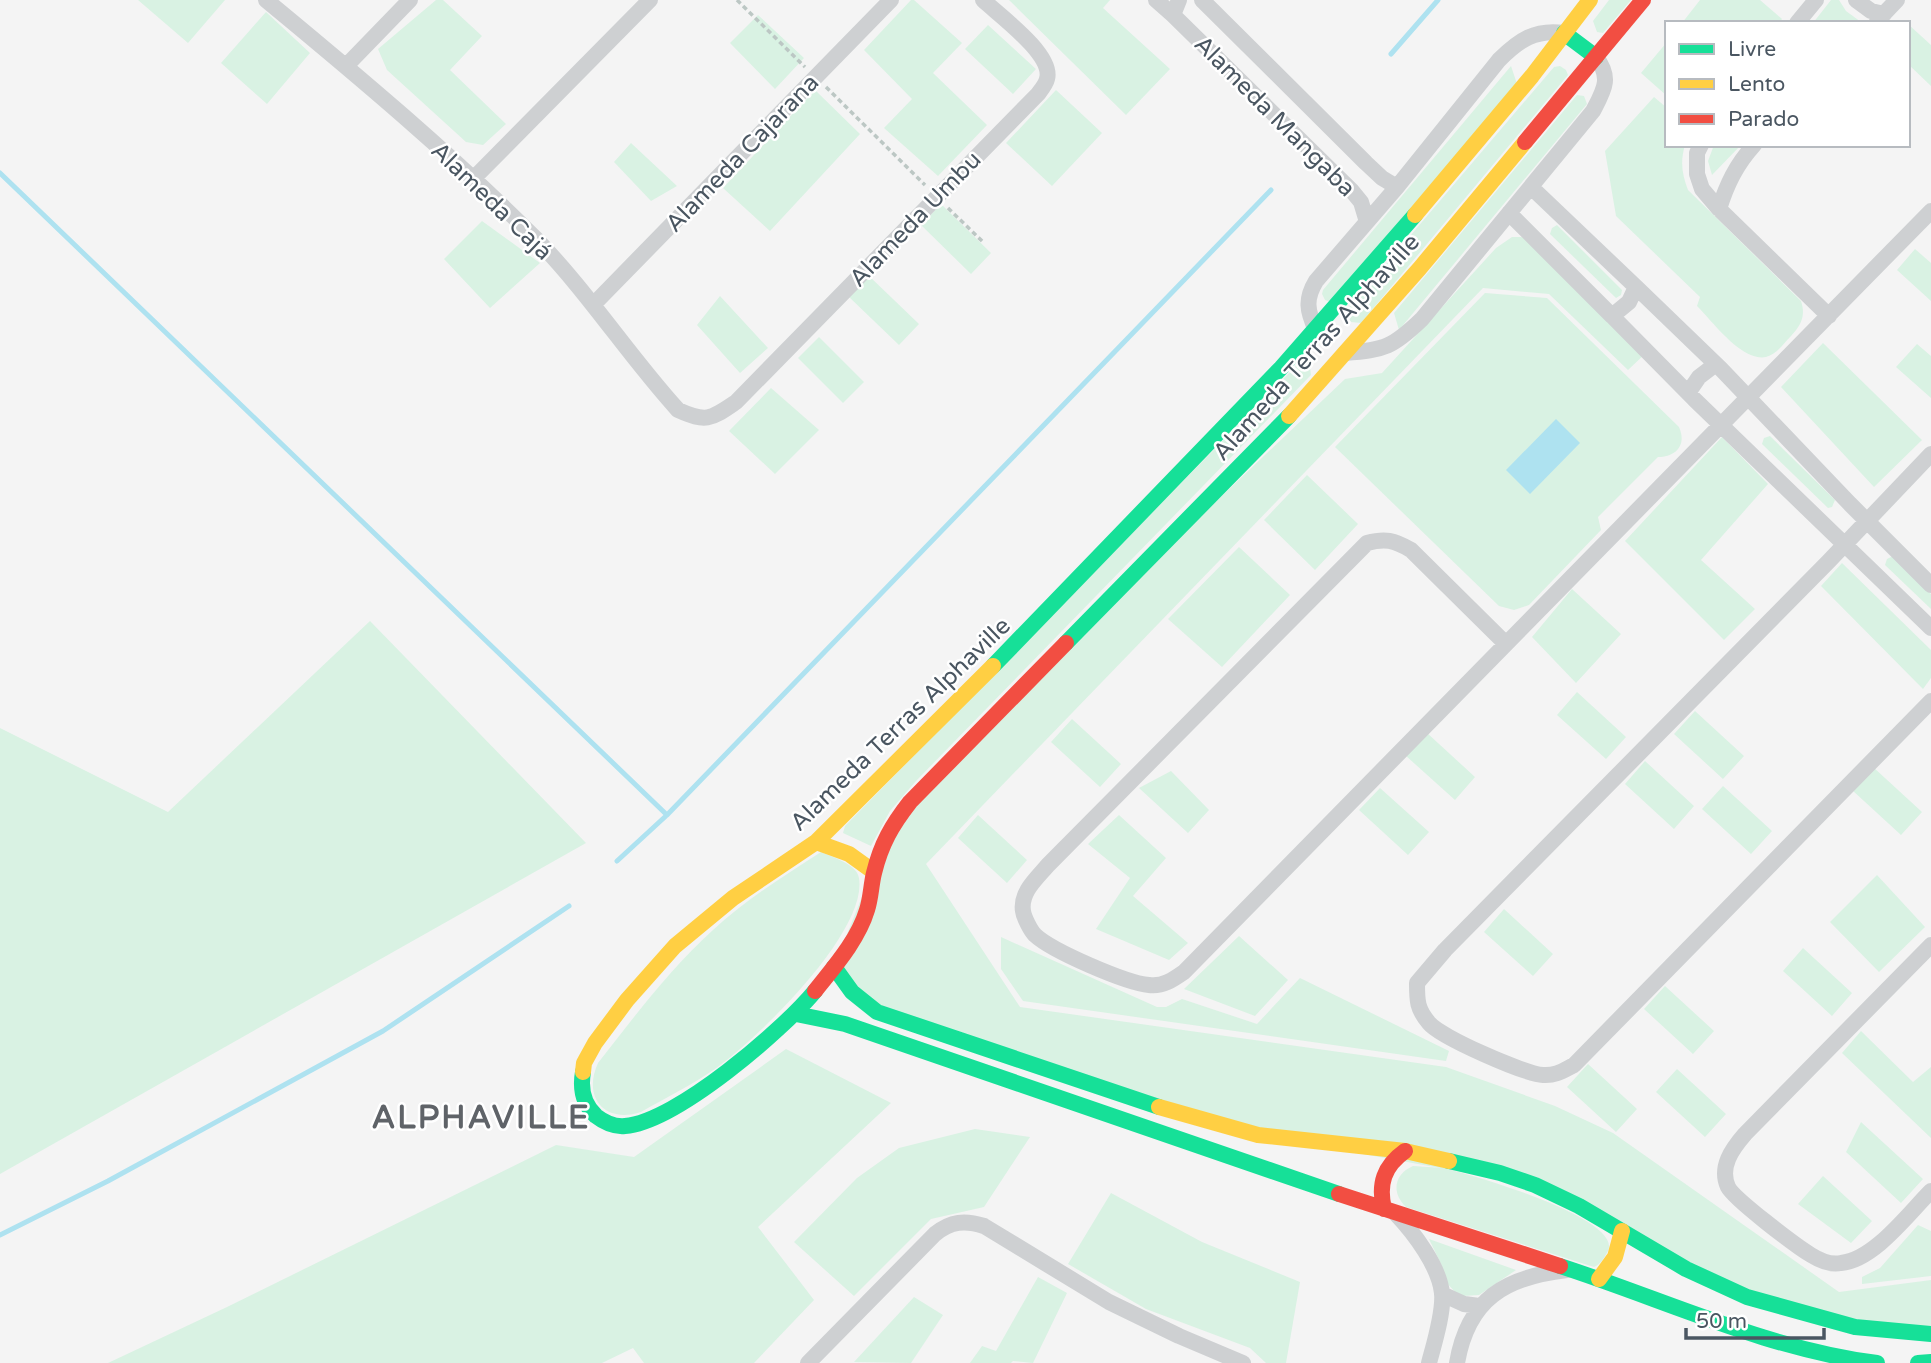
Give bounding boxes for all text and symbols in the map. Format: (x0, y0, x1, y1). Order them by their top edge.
legend (1665, 21, 1910, 147)
street label: Alameda Mangaba (1188, 30, 1361, 203)
text: Livre (1728, 37, 1776, 62)
street label: Alameda Cajarana (660, 68, 825, 238)
text: Lento (1728, 72, 1785, 97)
text: Parado (1728, 107, 1799, 132)
street label: Alameda Cajá (425, 136, 558, 266)
street label: Alameda Umbu (843, 146, 987, 293)
street label: Alameda Terras Alphaville (1207, 228, 1426, 467)
street label: Alameda Terras Alphaville (784, 611, 1017, 837)
district label: ALPHAVILLE (371, 1099, 591, 1137)
scale bar (1686, 1296, 1824, 1340)
text: 50 m (1696, 1309, 1747, 1334)

